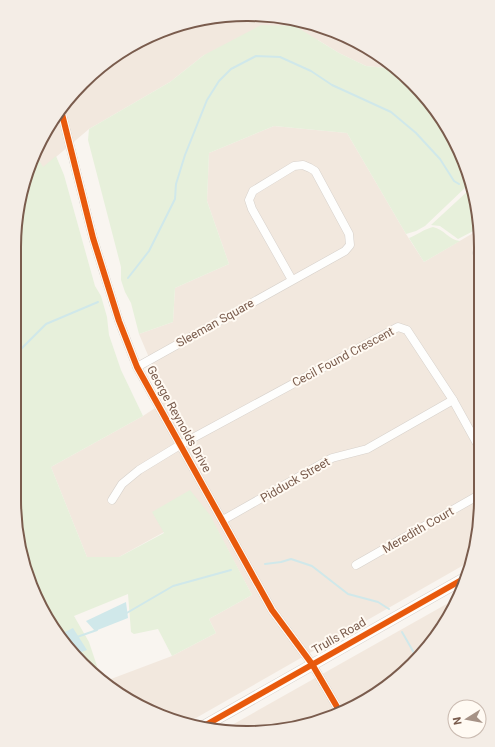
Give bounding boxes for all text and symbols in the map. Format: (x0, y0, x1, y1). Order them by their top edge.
street label: Sleeman Square (174, 296, 256, 350)
street label: Cecil Found Crescent (290, 324, 396, 390)
street label: George Reynolds Drive (144, 363, 214, 475)
street label: Pidduck Street (258, 454, 332, 505)
street label: Meredith Court (380, 504, 456, 556)
street label: Trulls Road (310, 615, 368, 657)
north arrow (447, 699, 487, 739)
text: N (451, 716, 465, 726)

